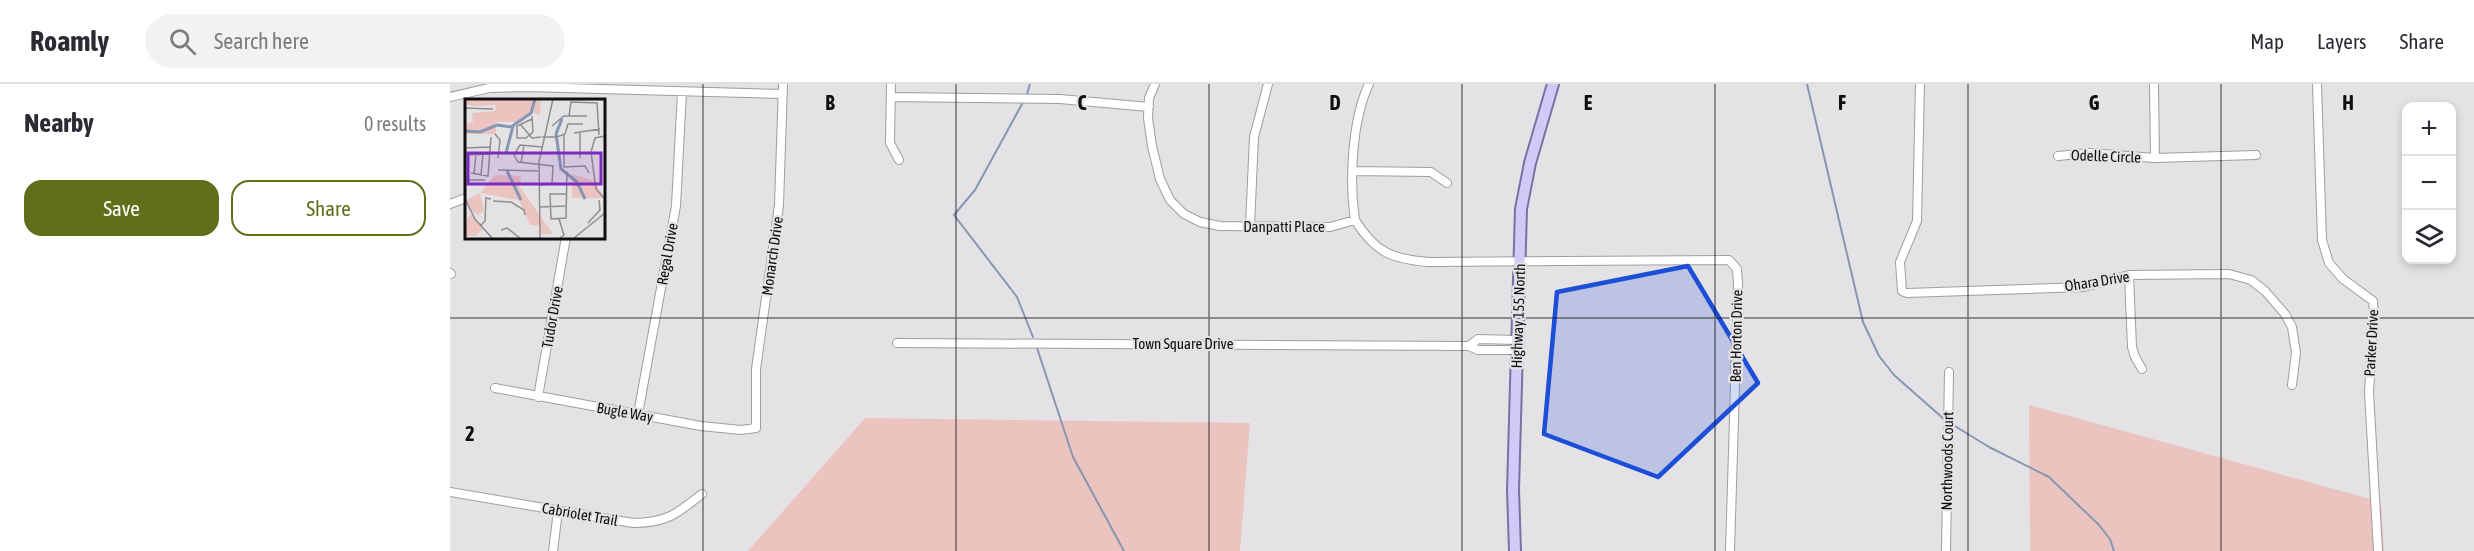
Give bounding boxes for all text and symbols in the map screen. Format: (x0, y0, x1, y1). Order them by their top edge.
search box (145, 14, 565, 68)
text: Roamly (30, 25, 109, 57)
icon: search (166, 25, 199, 58)
text: Search here (214, 28, 309, 54)
text: Map (2250, 29, 2284, 53)
text: Layers (2317, 29, 2367, 53)
text: Share (2400, 29, 2444, 53)
text: B (825, 91, 835, 114)
text: C (1078, 91, 1087, 114)
text: D (1329, 91, 1341, 114)
text: E (1584, 91, 1593, 114)
text: F (1838, 91, 1846, 114)
text: G (2089, 91, 2100, 114)
text: H (2342, 91, 2354, 114)
inset map (465, 99, 604, 238)
map controls (2402, 102, 2456, 264)
button: + (2402, 102, 2456, 156)
text: Nearby (24, 108, 94, 138)
text: 0 results (364, 112, 426, 135)
street label: Odelle Circle (2071, 146, 2142, 166)
button: − (2402, 156, 2456, 210)
button: Save (24, 180, 219, 236)
button: Share (231, 180, 426, 236)
button: layers (2402, 210, 2456, 264)
street label: Monarch Drive (758, 215, 786, 297)
street label: Danpatti Place (1243, 218, 1325, 235)
street label: Regal Drive (653, 222, 681, 286)
street label: Highway 155 North (1508, 263, 1528, 369)
street label: Ohara Drive (2063, 267, 2131, 295)
street label: Tudor Drive (538, 284, 566, 349)
street label: Ben Horton Drive (1727, 289, 1745, 383)
street label: Parker Drive (2361, 309, 2381, 377)
street label: Town Square Drive (1133, 335, 1234, 352)
street label: Bugle Way (595, 399, 655, 425)
street label: Northwoods Court (1938, 411, 1956, 511)
text: 2 (465, 422, 475, 445)
street label: Cabriolet Trail (541, 499, 619, 529)

